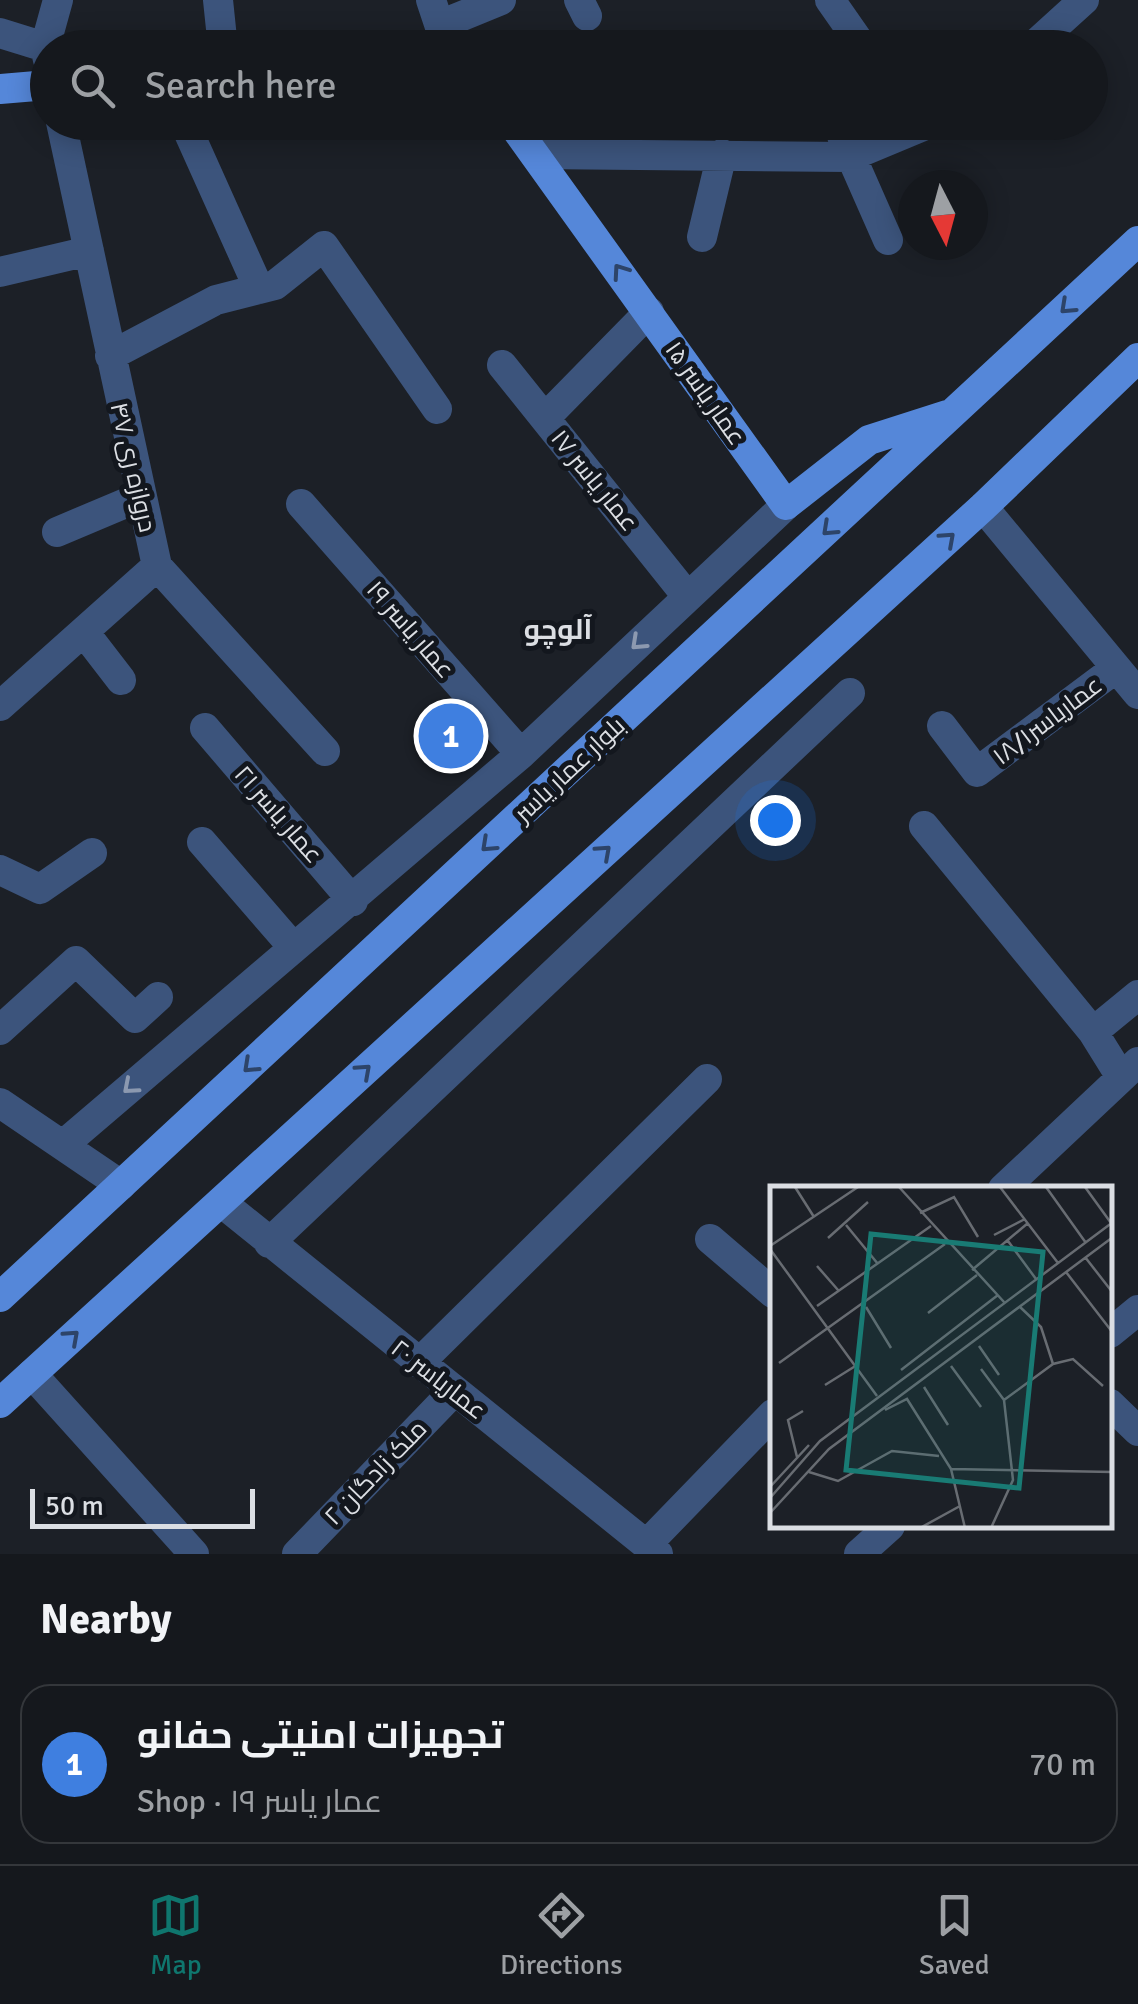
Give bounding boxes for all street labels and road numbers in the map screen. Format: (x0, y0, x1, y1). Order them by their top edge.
street label: عمار یاسر ۱۵ (659, 335, 753, 451)
street label: دروازه ری ۴۷ (104, 399, 164, 535)
street label: عمار یاسر ۱۷ (544, 423, 645, 537)
street label: عمار یاسر ۱۹ (360, 574, 461, 684)
street label: عماریاسر۱۸/۱ (986, 669, 1108, 772)
street label: بلوار عمار یاسر (506, 710, 631, 830)
street label: عمار یاسر ۲۱ (228, 759, 329, 870)
street label: عماریاسر ۲۰ (385, 1333, 493, 1426)
street label: ۲ ملک زادگان (317, 1413, 433, 1532)

